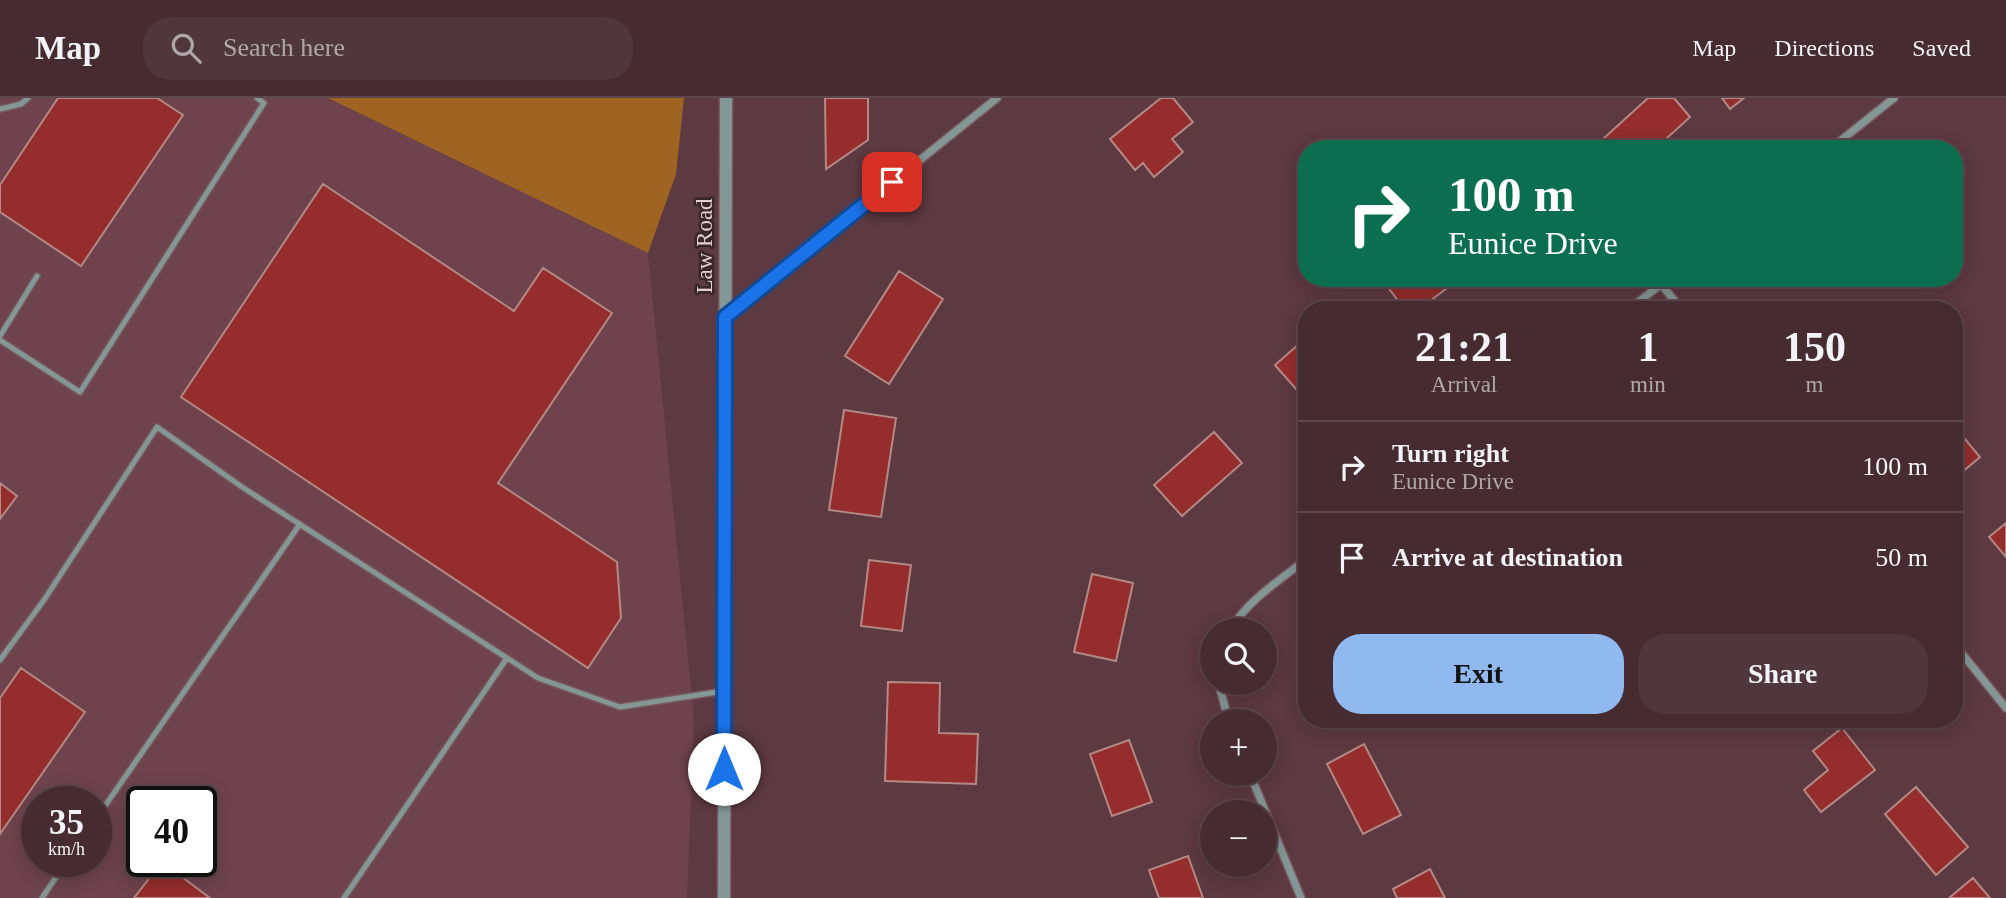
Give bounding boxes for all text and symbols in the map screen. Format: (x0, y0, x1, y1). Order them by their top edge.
search box (143, 17, 633, 80)
icon: search (167, 29, 205, 67)
text: Map (35, 30, 101, 66)
text: Search here (223, 33, 345, 62)
text: Map (1692, 35, 1736, 61)
text: Directions (1774, 35, 1874, 61)
text: Saved (1912, 35, 1971, 61)
pin (862, 152, 922, 212)
icon: arrive (873, 163, 911, 201)
text: 100 m (1448, 167, 1575, 222)
icon: right (1333, 168, 1424, 259)
street label: Law Road (692, 198, 717, 294)
text: Eunice Drive (1448, 225, 1618, 261)
text: 21:21 (1415, 324, 1513, 370)
text: 1 (1637, 324, 1658, 370)
text: 150 (1783, 324, 1846, 370)
text: Arrival (1431, 372, 1497, 397)
text: min (1630, 372, 1666, 397)
text: m (1805, 372, 1823, 397)
text: Turn right (1392, 439, 1509, 468)
icon: right (1333, 448, 1371, 486)
text: 100 m (1862, 452, 1928, 481)
text: Eunice Drive (1392, 469, 1514, 494)
icon: arrive (1333, 539, 1371, 577)
text: Arrive at destination (1392, 543, 1623, 572)
text: 50 m (1875, 543, 1928, 572)
map controls (1200, 618, 1277, 877)
button: search (1200, 618, 1277, 695)
button: Exit (1333, 634, 1624, 714)
button: Share (1638, 634, 1928, 714)
button: + (1200, 709, 1277, 786)
position arrow (687, 732, 761, 806)
speed limit sign: 40 (126, 786, 217, 877)
button: − (1200, 800, 1277, 877)
text: 35 (49, 803, 84, 842)
text: km/h (48, 839, 85, 859)

